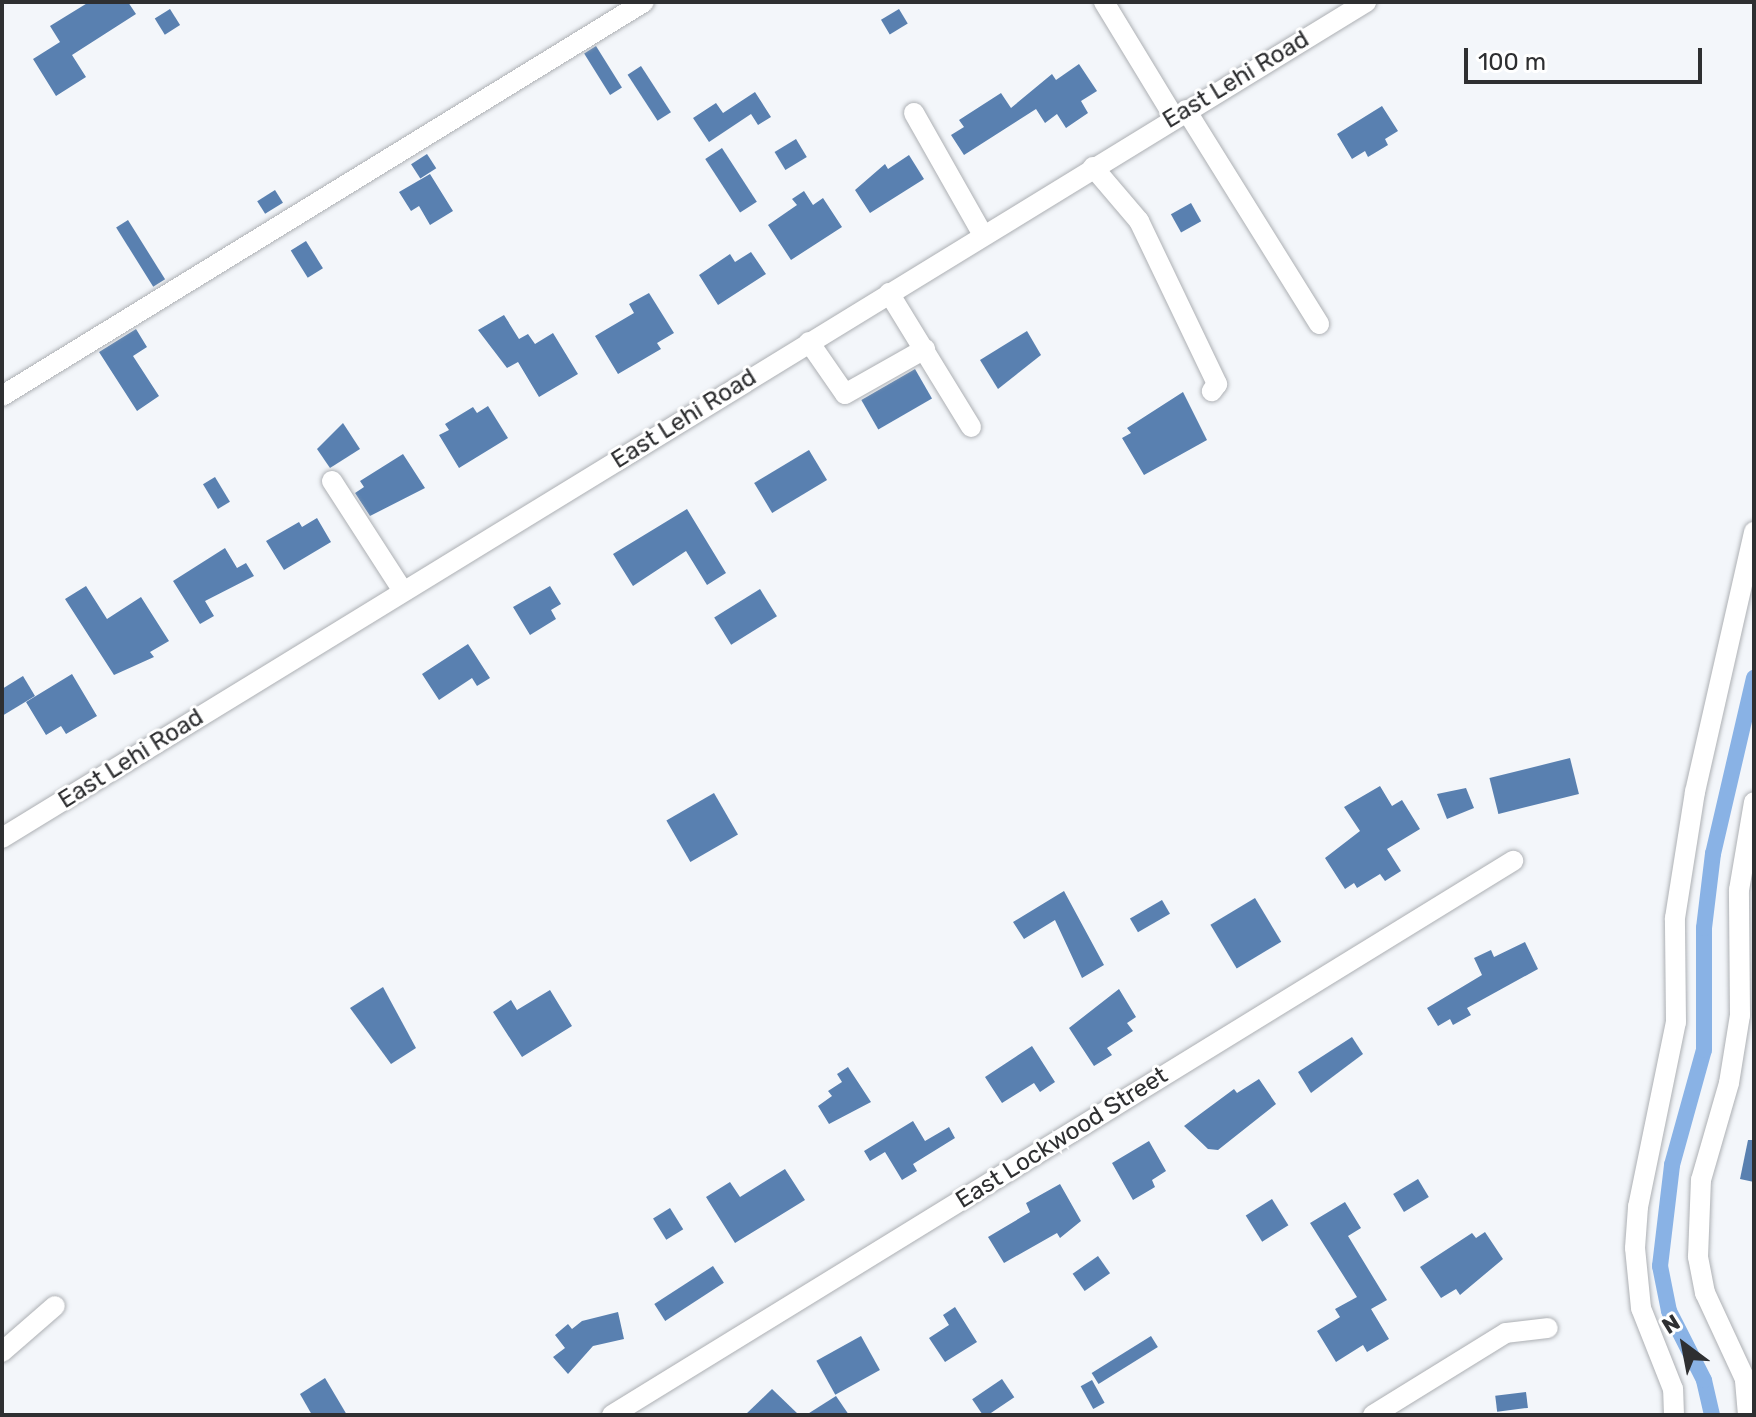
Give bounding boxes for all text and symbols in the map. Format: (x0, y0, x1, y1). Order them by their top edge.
street label: East Lehi Road (1158, 25, 1314, 135)
scale bar (1468, 32, 1706, 82)
text: 100 m (1478, 48, 1546, 76)
street label: East Lehi Road (606, 363, 762, 475)
street label: East Lehi Road (53, 703, 209, 815)
street label: East Lockwood Street (951, 1061, 1173, 1215)
north arrow (1644, 1305, 1724, 1385)
text: N (1657, 1309, 1685, 1340)

